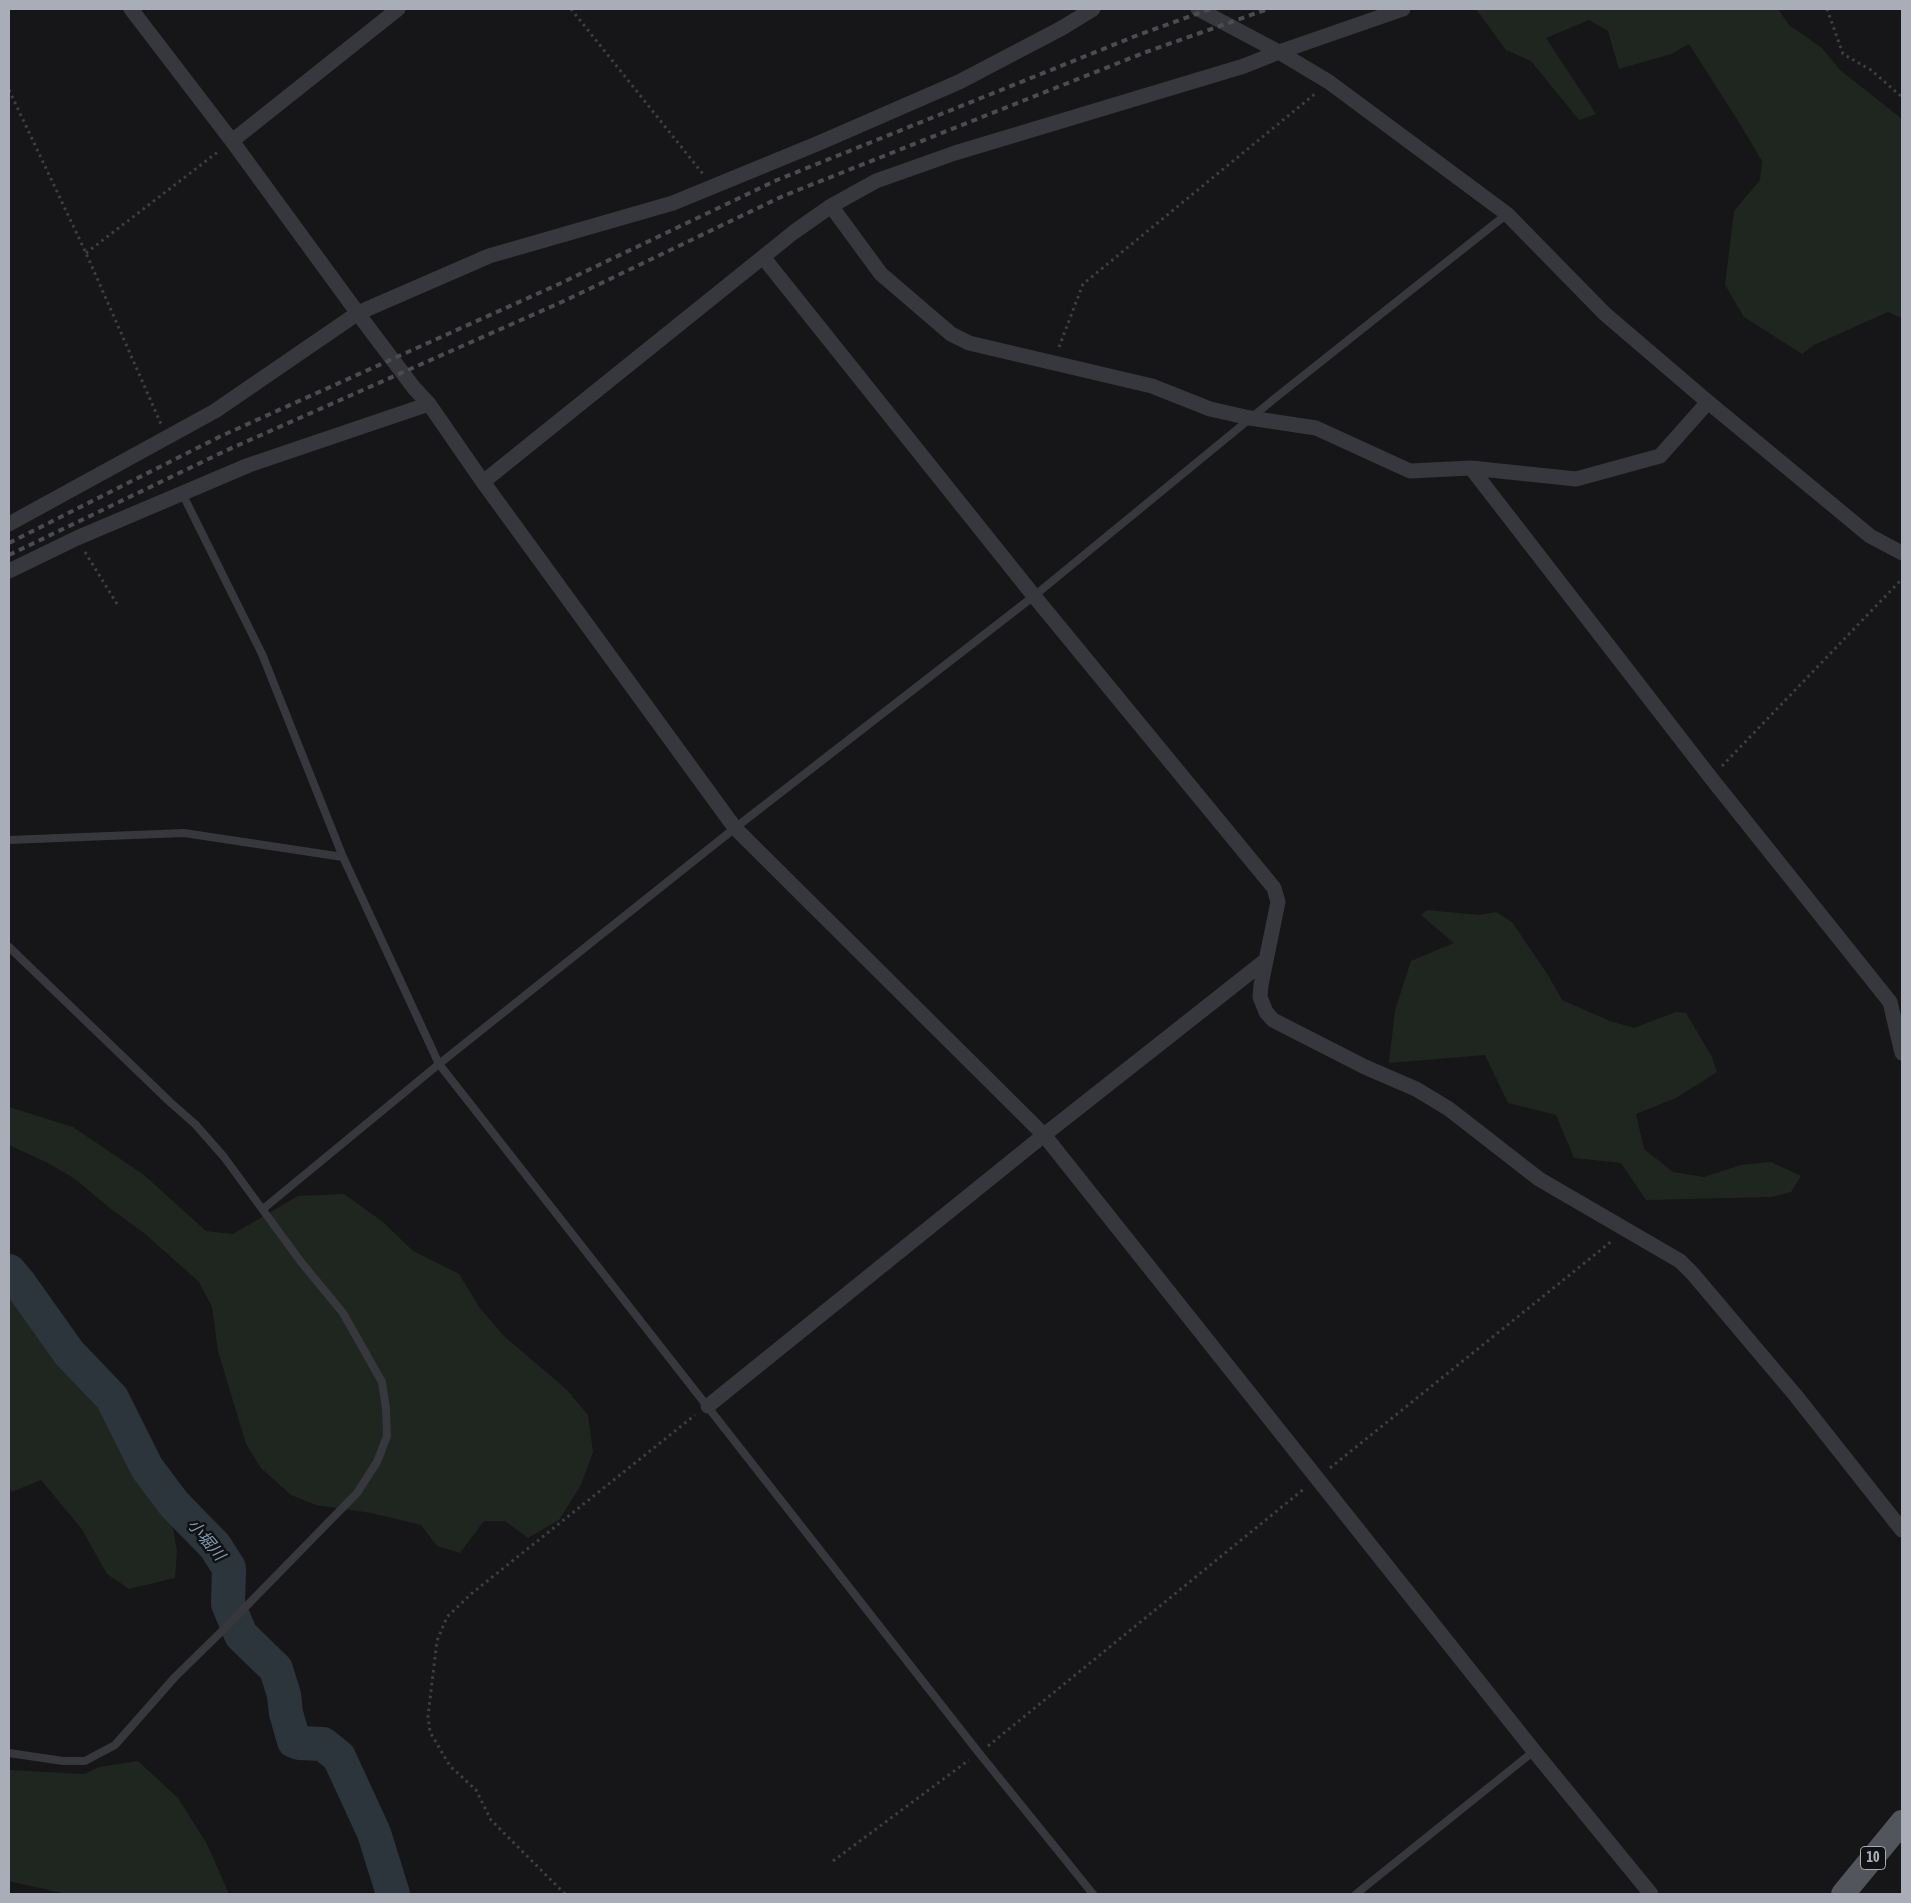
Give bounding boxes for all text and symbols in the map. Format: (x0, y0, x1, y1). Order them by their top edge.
water label: 小堀川 (183, 1515, 229, 1565)
road number: 10 (1860, 1846, 1886, 1870)

